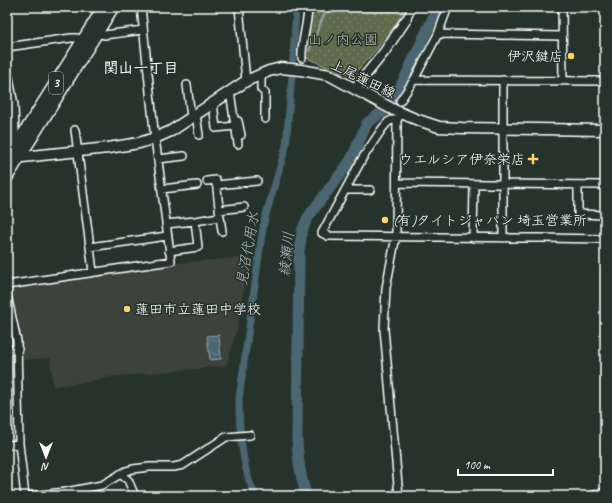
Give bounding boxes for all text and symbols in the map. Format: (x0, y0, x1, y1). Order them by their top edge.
park label: 山ノ内公園 (308, 31, 378, 48)
place label: 伊沢鍵店 (507, 48, 563, 65)
marker: 伊沢鍵店 (566, 51, 576, 61)
street label: 上尾蓮田線 (328, 56, 398, 102)
district label: 関山一丁目 (103, 59, 179, 78)
road number: 3 (49, 72, 63, 94)
place label: ウエルシア伊奈栄店 (399, 151, 525, 168)
marker: ウエルシア伊奈栄店 (528, 154, 538, 164)
water label: 見沼代用水 (232, 210, 264, 288)
place label: (有)タイトジャパン 埼玉営業所 (393, 212, 587, 229)
marker: (有)タイトジャパン 埼玉営業所 (380, 215, 390, 225)
water label: 綾瀬川 (275, 231, 299, 277)
place label: 蓮田市立蓮田中学校 (135, 301, 261, 318)
marker: 蓮田市立蓮田中学校 (122, 304, 132, 314)
north arrow (26, 437, 66, 477)
scale bar (458, 451, 553, 477)
text: 100 m (464, 457, 491, 473)
text: N (40, 460, 49, 474)

